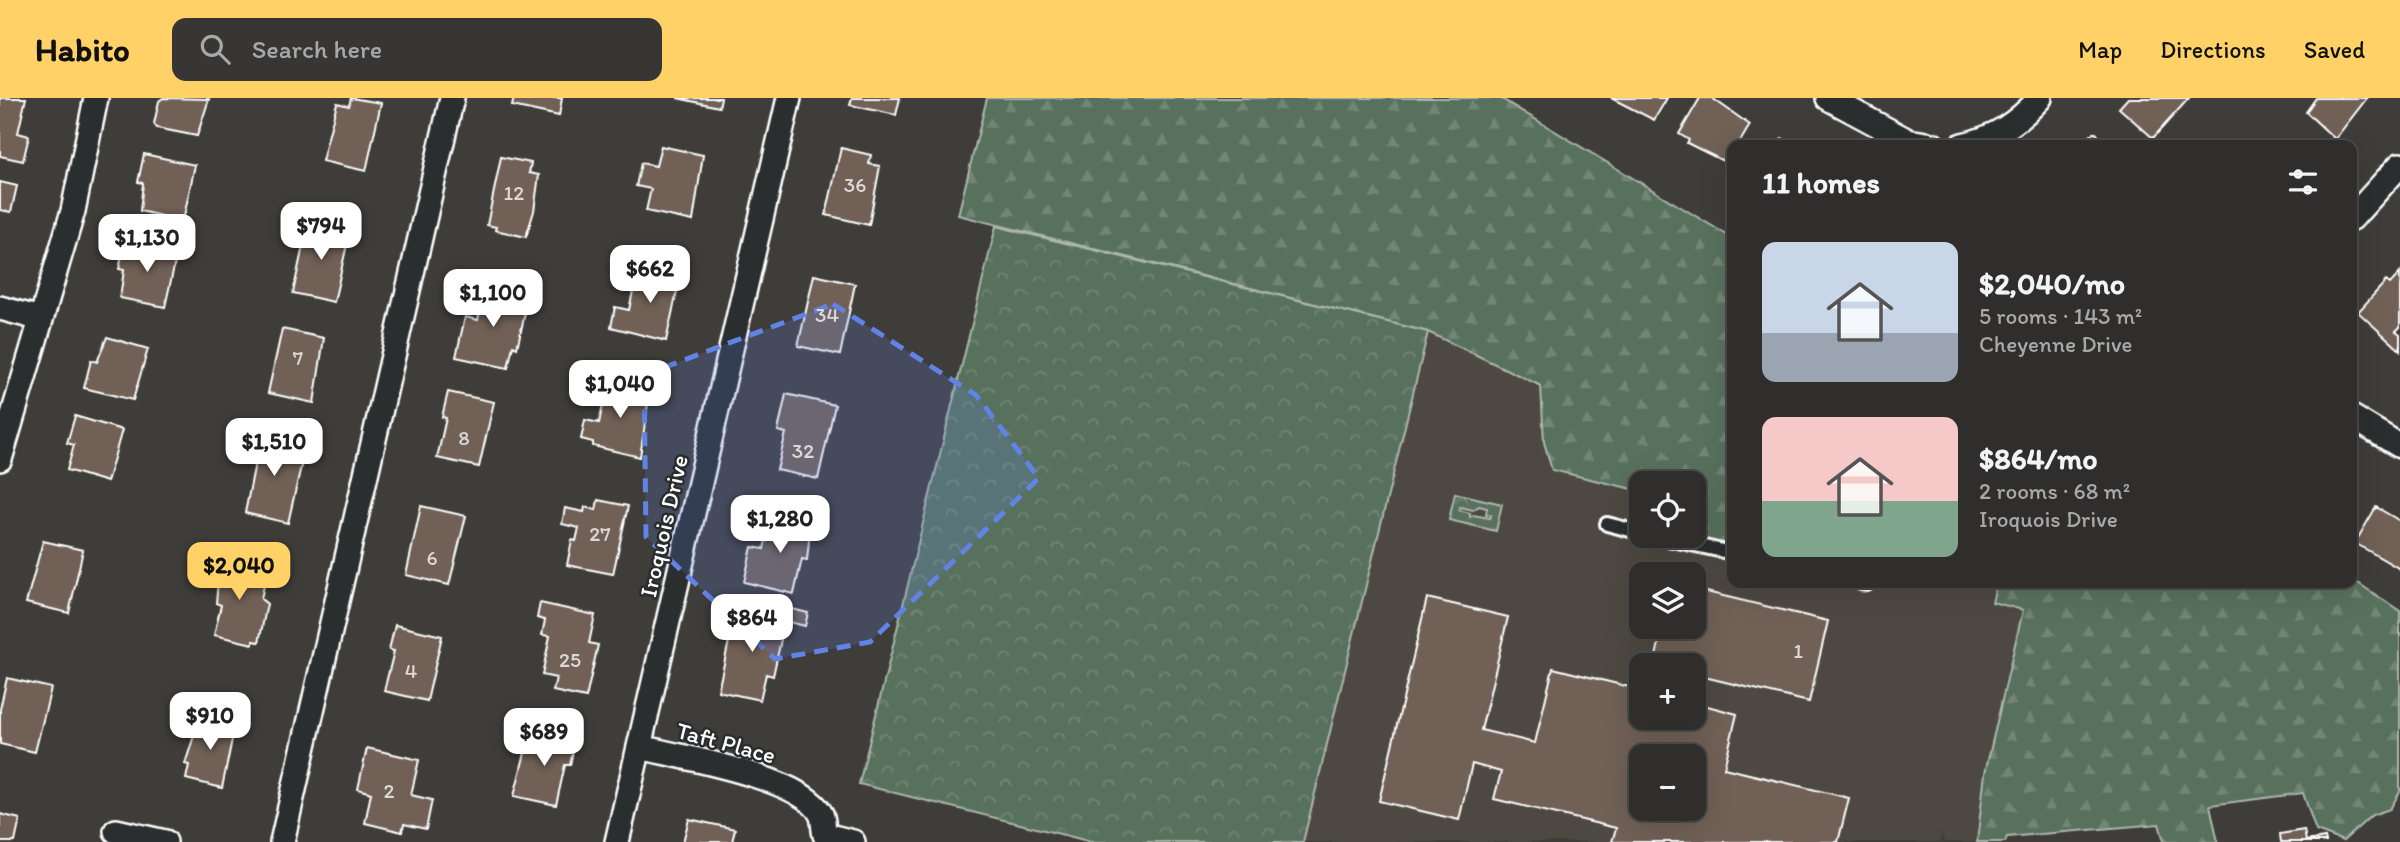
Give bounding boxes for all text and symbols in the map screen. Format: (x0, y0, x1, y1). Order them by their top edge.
search box (172, 18, 662, 81)
text: Habito (35, 30, 130, 69)
icon: search (196, 30, 234, 68)
text: Search here (252, 33, 382, 65)
text: Map (2078, 35, 2122, 64)
text: Directions (2160, 35, 2266, 64)
text: Saved (2304, 35, 2365, 64)
icon: filters (2284, 163, 2322, 201)
text: 11 homes (1762, 164, 1880, 201)
house number: 36 (844, 172, 866, 197)
house number: 12 (504, 180, 524, 205)
pin: $794 (280, 202, 362, 262)
text: $794 (297, 211, 345, 239)
pin: $1,130 (90, 214, 204, 274)
text: $1,130 (114, 223, 180, 251)
pin: $662 (609, 246, 691, 305)
text: $662 (626, 254, 674, 282)
text: $2,040/mo (1979, 265, 2125, 302)
pin: $1,100 (436, 270, 550, 329)
icon: home (1818, 270, 1902, 354)
text: $1,100 (460, 278, 526, 306)
house number: 34 (815, 302, 839, 327)
text: 5 rooms · 143 m² (1979, 302, 2142, 330)
text: Cheyenne Drive (1979, 330, 2133, 358)
house number: 7 (293, 345, 303, 370)
pin: $1,040 (563, 360, 677, 420)
text: $1,040 (585, 369, 655, 397)
pin: $1,510 (217, 418, 331, 478)
house number: 8 (458, 425, 470, 450)
text: $1,510 (242, 427, 306, 455)
house number: 32 (792, 438, 814, 463)
text: $864/mo (1979, 440, 2098, 477)
icon: home (1818, 445, 1902, 529)
street label: Iroquois Drive (633, 452, 694, 600)
map controls (1629, 471, 1706, 821)
button: locate (1629, 471, 1706, 548)
text: 2 rooms · 68 m² (1979, 477, 2130, 505)
pin: $1,280 (723, 496, 837, 555)
text: $1,280 (747, 504, 813, 532)
text: Iroquois Drive (1979, 505, 2118, 533)
house number: 27 (589, 521, 611, 546)
pin: $2,040 (182, 542, 296, 602)
house number: 6 (426, 545, 438, 570)
text: $2,040 (203, 551, 275, 579)
button: layers (1629, 562, 1706, 639)
pin: $864 (711, 594, 793, 654)
text: $864 (727, 603, 777, 631)
house number: 1 (1793, 638, 1803, 663)
house number: 25 (559, 647, 581, 672)
button: + (1629, 653, 1706, 730)
house number: 4 (405, 658, 418, 683)
pin: $910 (169, 692, 251, 752)
text: $910 (186, 701, 234, 729)
pin: $689 (503, 708, 585, 768)
street label: Taft Place (673, 715, 779, 770)
text: $689 (520, 717, 568, 745)
button: − (1629, 744, 1706, 821)
house number: 2 (383, 778, 395, 803)

